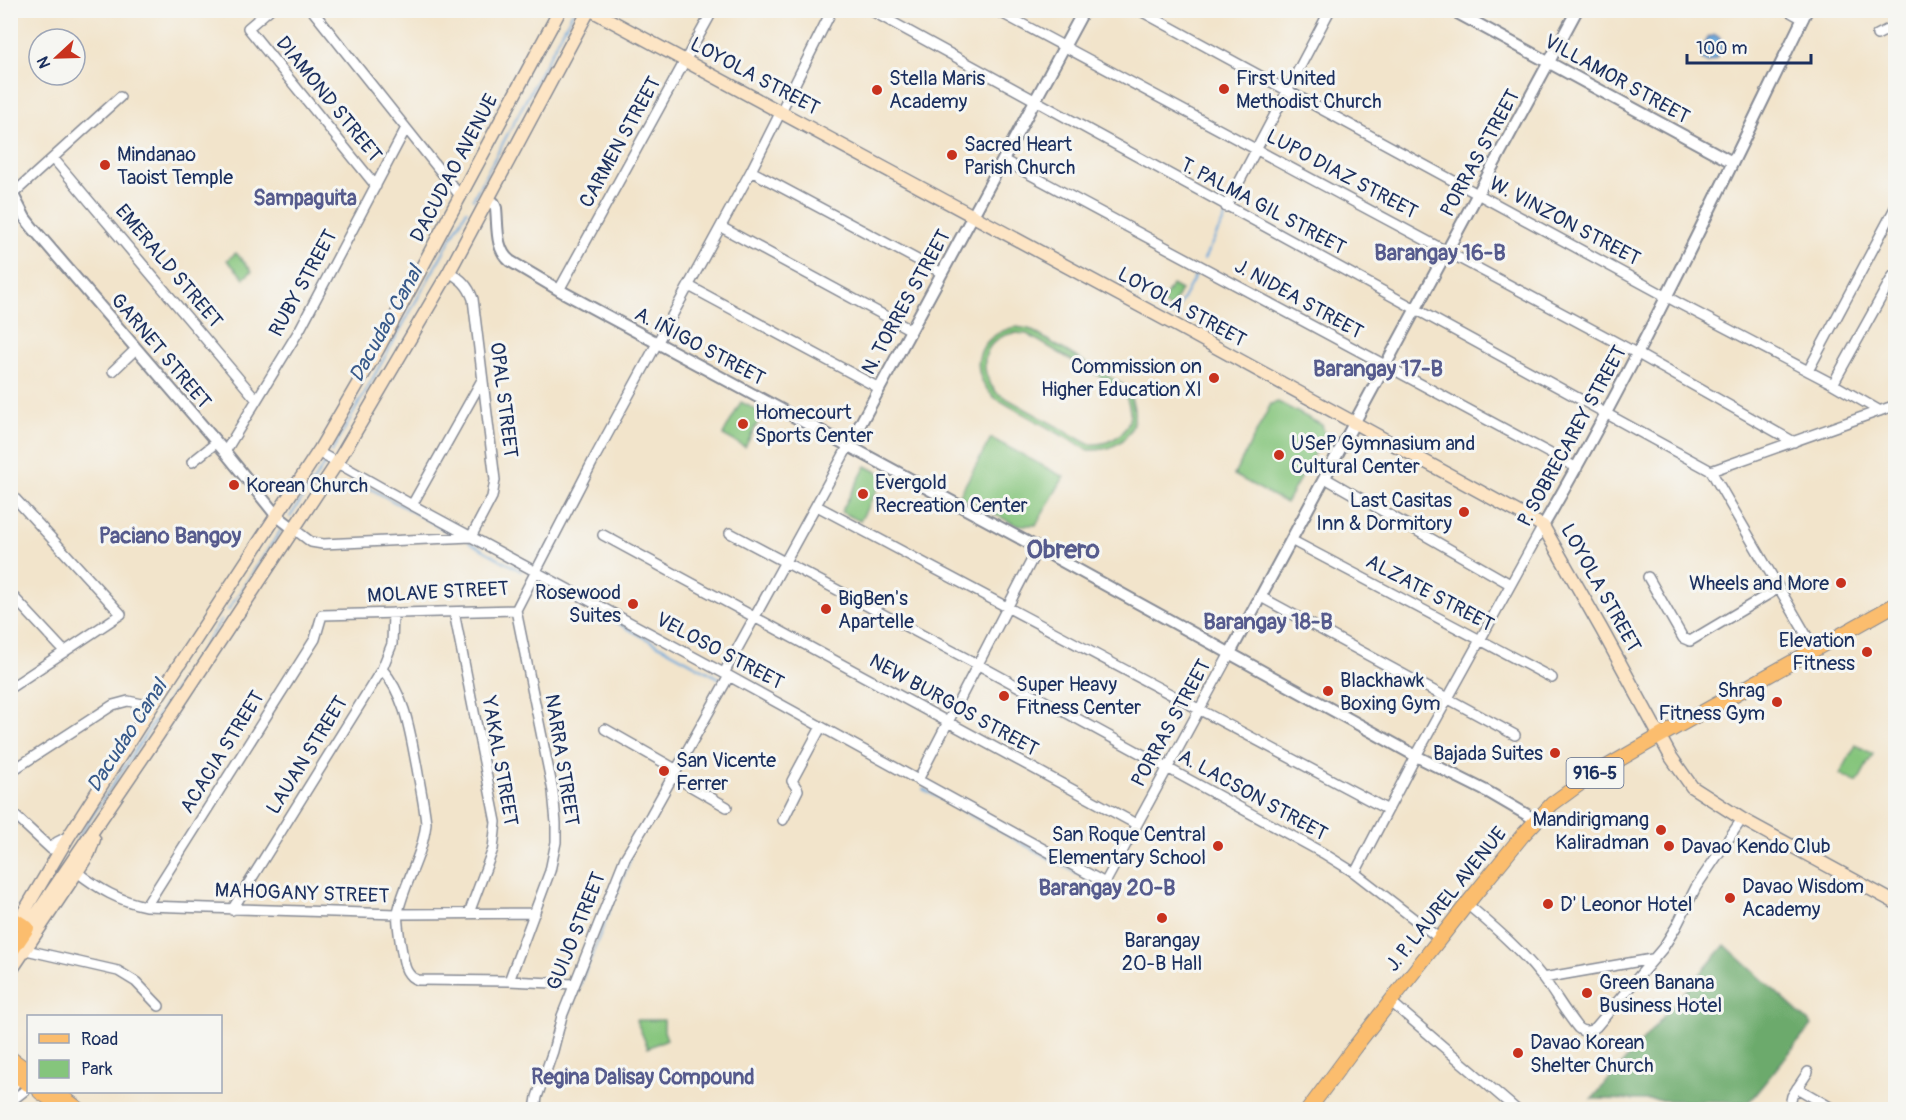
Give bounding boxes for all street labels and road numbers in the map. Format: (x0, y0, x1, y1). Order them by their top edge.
street label: VILLAMOR STREET (1540, 29, 1694, 129)
street label: DIAMOND STREET (271, 31, 387, 167)
street label: LOYOLA STREET (686, 31, 824, 121)
street label: CARMEN STREET (574, 72, 666, 212)
street label: PORRAS STREET (1435, 85, 1525, 221)
street label: DACUDAO AVENUE (404, 90, 504, 246)
street label: LUPO DIAZ STREET (1262, 124, 1422, 224)
street label: T. PALMA GIL STREET (1176, 152, 1350, 260)
street label: W. VINZON STREET (1485, 171, 1645, 271)
street label: EMERALD STREET (110, 199, 228, 333)
street label: RUBY STREET (263, 225, 343, 341)
street label: N. TORRES STREET (856, 225, 956, 379)
street label: J. NIDEA STREET (1230, 253, 1368, 345)
street label: LOYOLA STREET (1113, 261, 1251, 353)
street label: GARNET STREET (105, 288, 217, 414)
street label: A. IÑIGO STREET (630, 301, 770, 391)
street label: OPAL STREET (485, 341, 523, 459)
street label: P. SOBRECAREY STREET (1512, 341, 1632, 531)
street label: LOYOLA STREET (1555, 519, 1647, 657)
street label: ALZATE STREET (1362, 549, 1498, 637)
street label: MOLAVE STREET (367, 576, 509, 608)
street label: VELOSO STREET (652, 607, 788, 695)
street label: NEW BURGOS STREET (865, 648, 1043, 762)
street label: PORRAS STREET (1126, 655, 1216, 791)
street label: ACACIA STREET (174, 686, 270, 818)
street label: LAUAN STREET (261, 691, 353, 819)
street label: NARRA STREET (539, 692, 585, 828)
street label: YAKAL STREET (476, 693, 524, 828)
street label: A. LACSON STREET (1174, 744, 1332, 846)
road number: 916-5 (1566, 758, 1624, 788)
street label: J. P. LAUREL AVENUE (1380, 822, 1512, 976)
street label: GUIJO STREET (541, 868, 611, 994)
street label: MAHOGANY STREET (214, 877, 390, 909)

